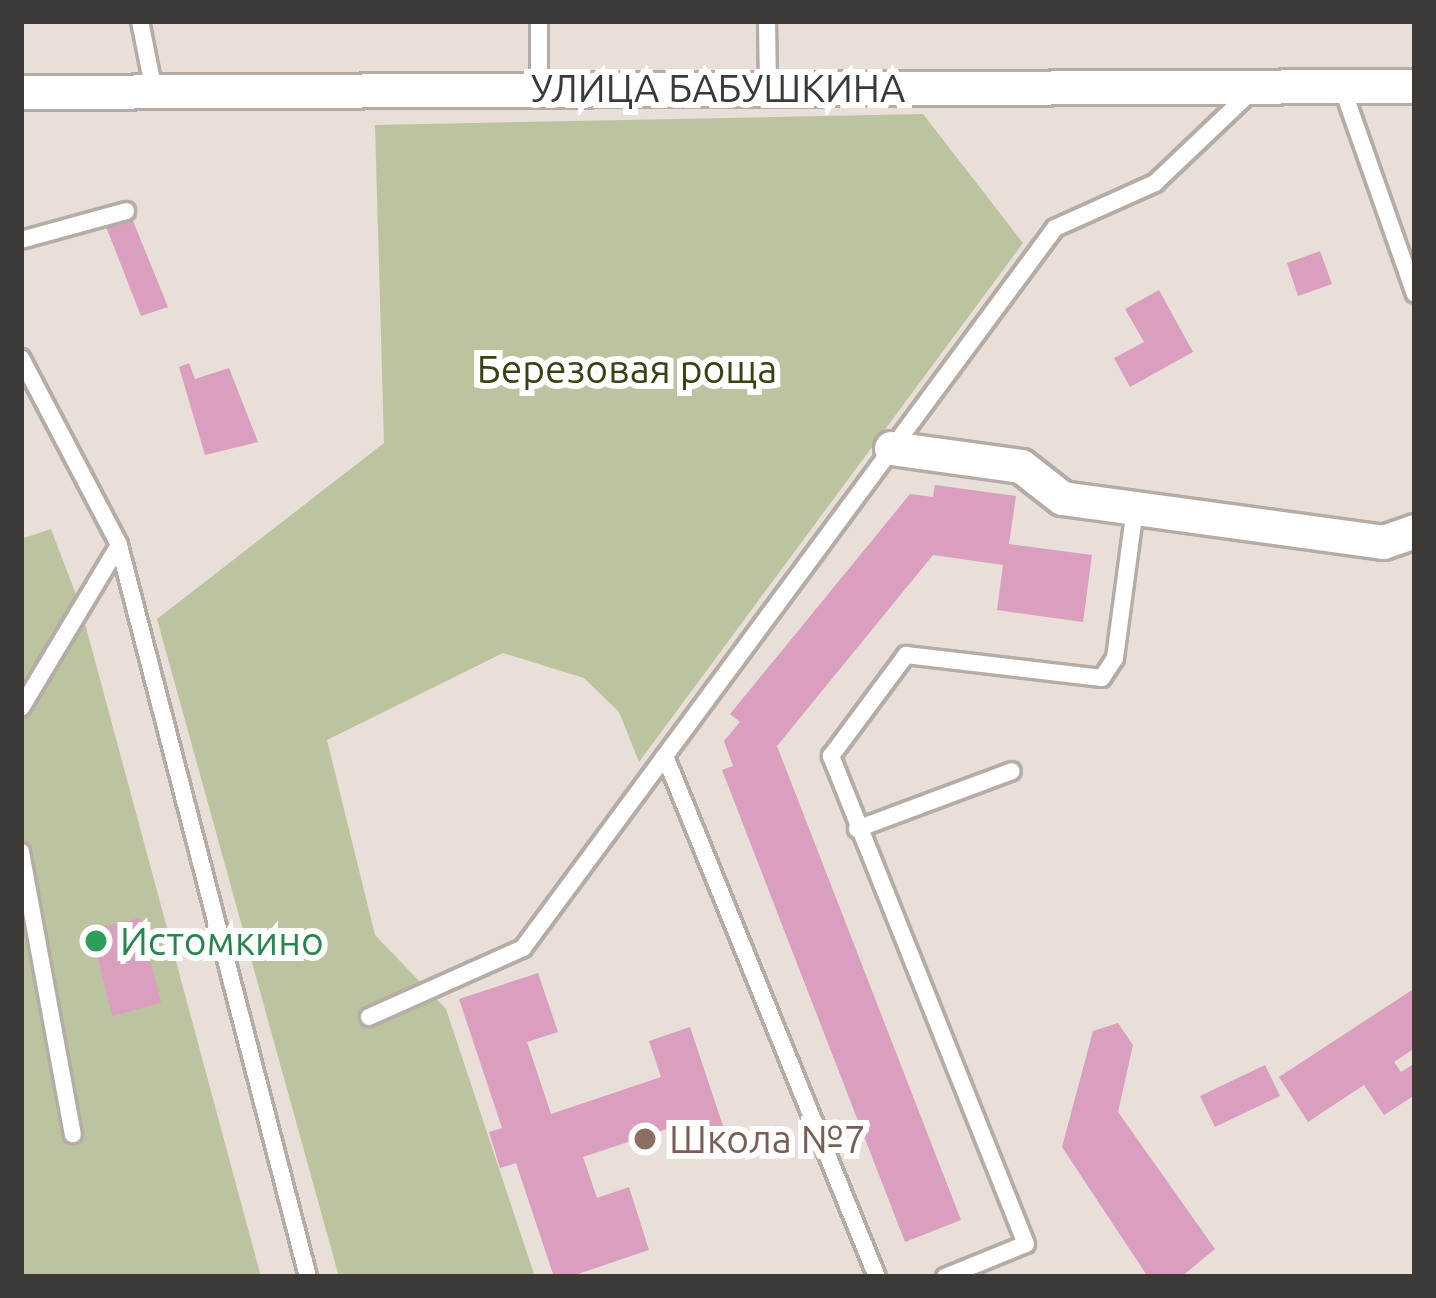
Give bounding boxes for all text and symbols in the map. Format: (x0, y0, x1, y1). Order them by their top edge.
street label: УЛИЦА БАБУШКИНА (531, 65, 905, 111)
park label: Березовая роща (477, 346, 777, 392)
place label: Истомкино (120, 918, 324, 964)
marker: Истомкино (83, 928, 109, 954)
place label: Школа №7 (669, 1116, 866, 1162)
marker: Школа №7 (632, 1126, 658, 1152)

